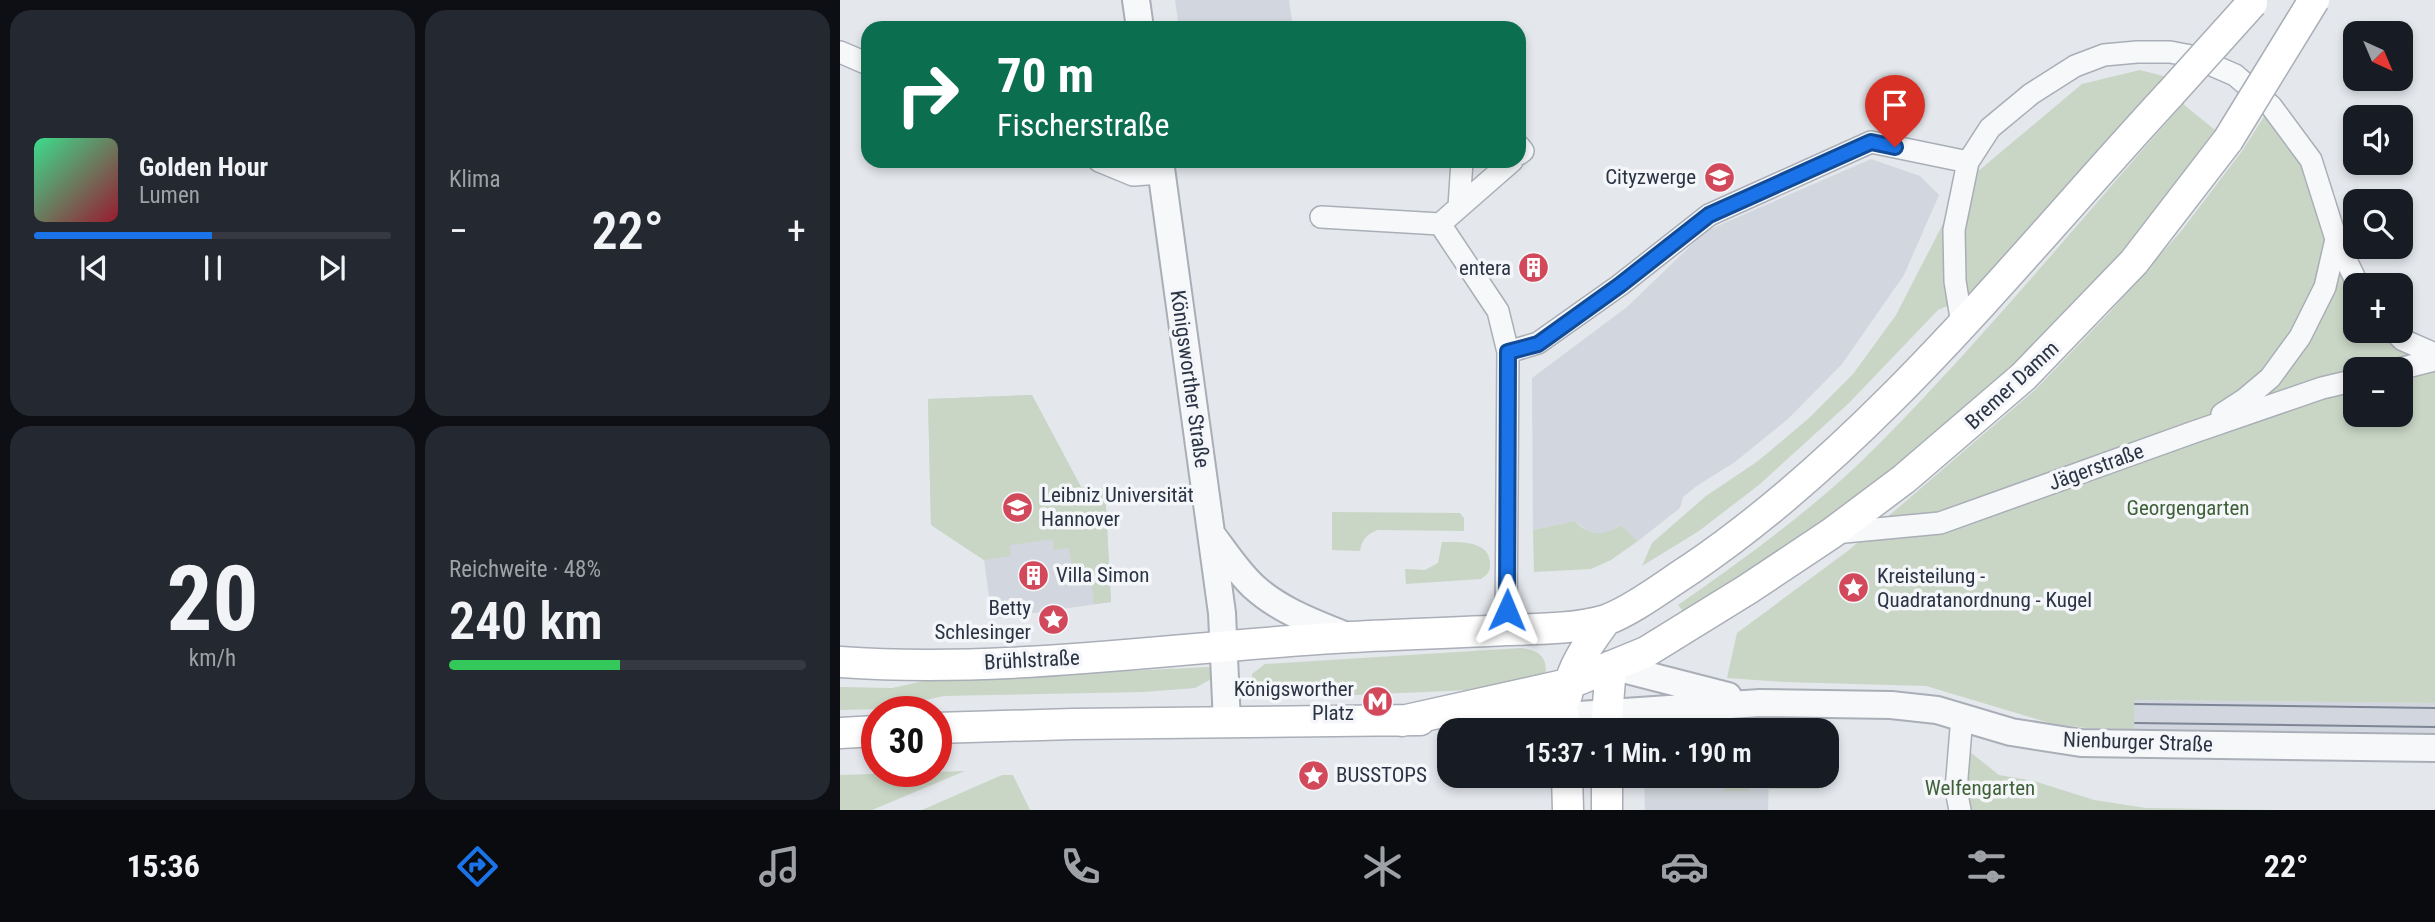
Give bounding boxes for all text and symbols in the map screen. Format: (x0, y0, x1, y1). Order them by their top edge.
north arrow (2343, 21, 2413, 91)
map controls (2343, 21, 2413, 427)
text: 70 m (997, 47, 1094, 104)
icon: right (882, 49, 973, 140)
pin (1865, 75, 1925, 147)
icon: arrive (1876, 86, 1914, 124)
button: sound (2343, 105, 2413, 175)
text: Fischerstraße (997, 106, 1170, 144)
text: Golden Hour (139, 152, 268, 182)
school or university icon: Cityzwerge (1702, 160, 1736, 194)
place label: Cityzwerge (1605, 165, 1696, 189)
text: Klima (449, 166, 500, 193)
text: Lumen (139, 182, 200, 209)
button: search (2343, 189, 2413, 259)
text: 22° (591, 201, 664, 262)
text: − (449, 209, 468, 253)
text: + (787, 209, 806, 253)
icon: previous (75, 249, 113, 287)
icon: pause (194, 249, 232, 287)
icon: next (313, 249, 351, 287)
building icon: entera (1517, 251, 1551, 285)
place label: entera (1459, 256, 1511, 280)
button: + (2343, 273, 2413, 343)
street label: Königsworther Straße (1166, 289, 1214, 470)
street label: Bremer Damm (1961, 336, 2063, 434)
button: − (2343, 357, 2413, 427)
street label: Jägerstraße (2045, 439, 2147, 495)
place label: Leibniz Universität Hannover (1041, 483, 1194, 531)
school or university icon: Leibniz Universität Hannover (1001, 490, 1035, 524)
park label: Georgengarten (2127, 496, 2249, 520)
text: 20 (167, 546, 258, 652)
text: Reichweite · 48% (449, 556, 601, 583)
building icon: Villa Simon (1016, 558, 1050, 592)
place label: Villa Simon (1056, 563, 1149, 587)
place label: Kreisteilung - Quadratanordnung - Kugel (1877, 564, 2092, 612)
place icon: Kreisteilung - Quadratanordnung - Kugel (1837, 571, 1871, 605)
position arrow (1470, 573, 1544, 647)
text: 240 km (449, 591, 603, 652)
place label: Betty Schlesinger (934, 596, 1031, 644)
place icon: Betty Schlesinger (1037, 603, 1071, 637)
text: km/h (189, 645, 236, 672)
street label: Brühlstraße (984, 646, 1081, 674)
place label: Königsworther Platz (1234, 677, 1354, 725)
metro station icon: Königsworther Platz (1360, 684, 1394, 718)
speed limit sign: 30 (861, 696, 952, 787)
street label: Nienburger Straße (2063, 727, 2213, 757)
text: 15:37 · 1 Min. · 190 m (1524, 738, 1752, 768)
place icon: BUSSTOPS (1296, 758, 1330, 792)
place label: BUSSTOPS (1336, 763, 1427, 787)
park label: Welfengarten (1925, 776, 2035, 800)
icon: directions (453, 842, 502, 891)
icon: music (755, 842, 804, 891)
icon: phone (1056, 842, 1105, 891)
icon: climate (1358, 842, 1407, 891)
icon: car (1660, 842, 1709, 891)
icon: filters (1962, 842, 2011, 891)
text: 15:36 (126, 847, 200, 885)
text: 22° (2264, 847, 2309, 885)

